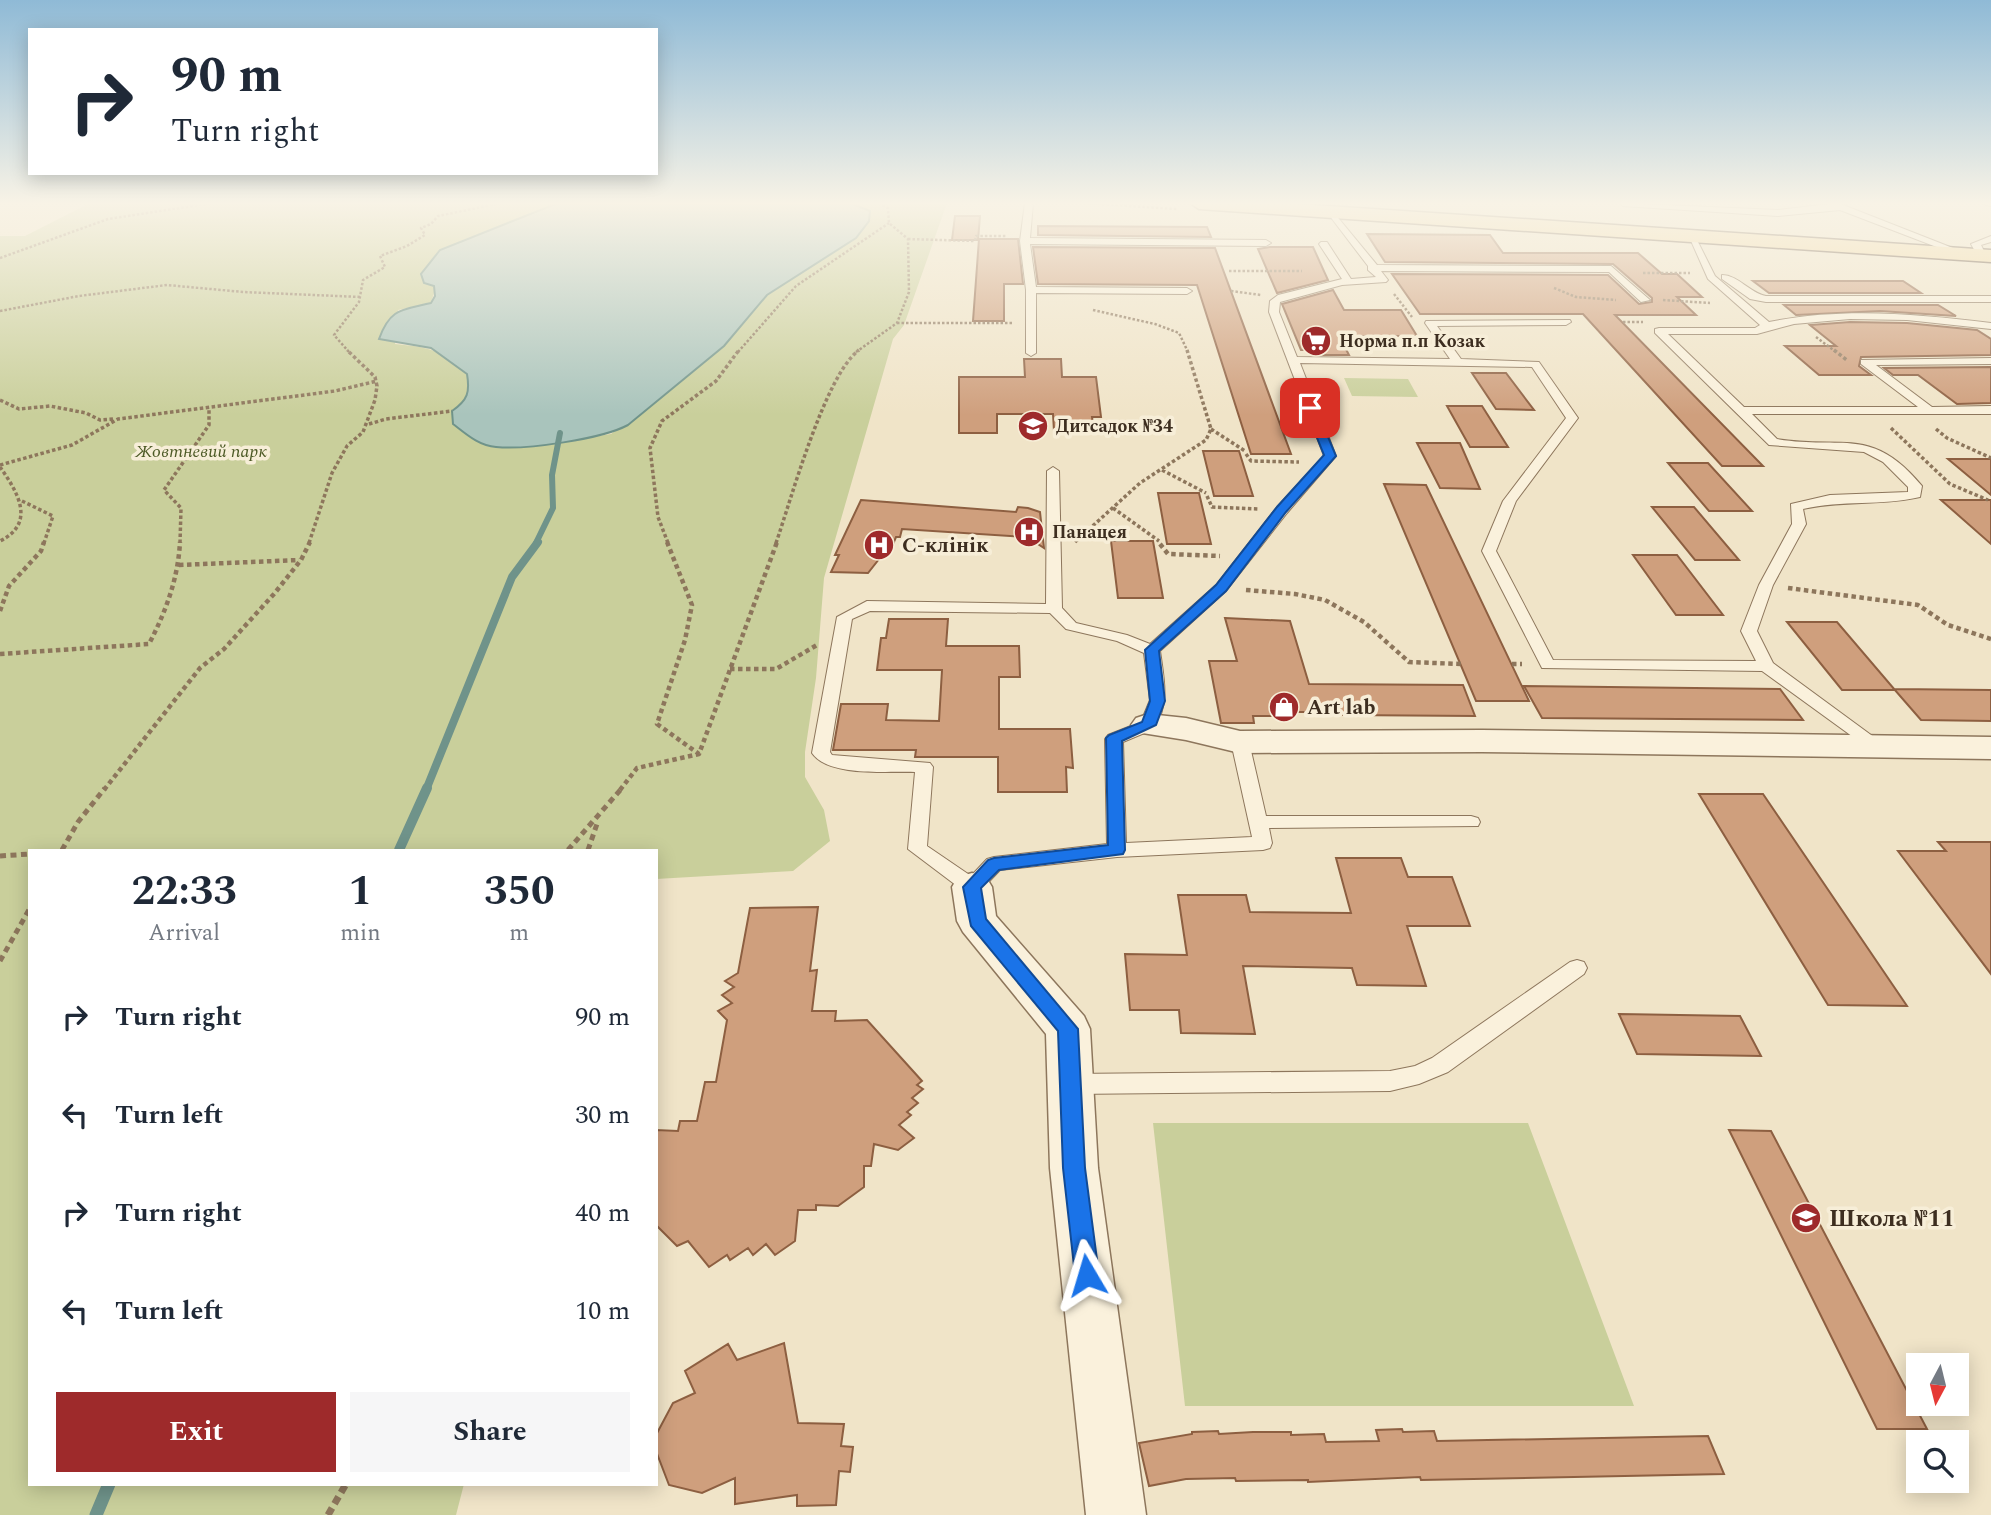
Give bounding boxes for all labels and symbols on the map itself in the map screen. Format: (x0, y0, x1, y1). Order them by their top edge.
supermarket icon: Норма п.п Козак (1299, 324, 1333, 358)
place label: Норма п.п Козак (1339, 328, 1486, 355)
pin (1280, 378, 1340, 438)
school or university icon: Дитсадок №34 (1016, 409, 1050, 443)
place label: Дитсадок №34 (1056, 413, 1173, 440)
park label: Жовтневий парк (134, 438, 268, 465)
hospital icon: Панацея (1012, 515, 1046, 549)
place label: Панацея (1052, 519, 1127, 546)
hospital icon: С-клінік (862, 528, 896, 562)
place label: С-клінік (902, 530, 989, 562)
shop icon: Art lab (1267, 690, 1301, 724)
place label: Art lab (1307, 692, 1375, 724)
school or university icon: Школа №11 (1789, 1201, 1823, 1235)
place label: Школа №11 (1829, 1201, 1954, 1237)
position arrow (1050, 1238, 1124, 1312)
north arrow (1906, 1353, 1969, 1416)

